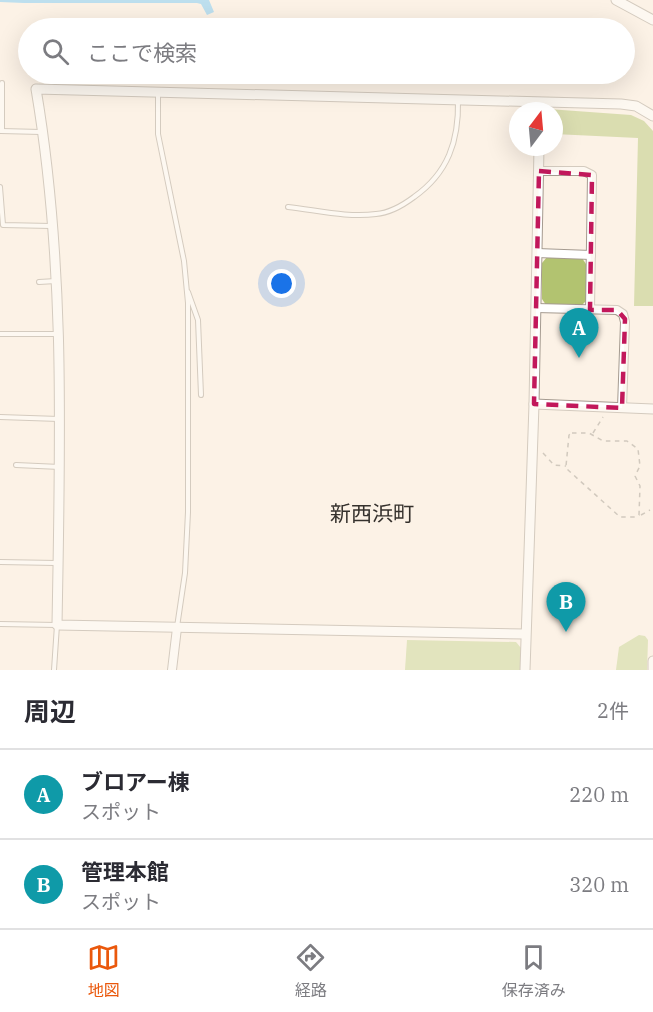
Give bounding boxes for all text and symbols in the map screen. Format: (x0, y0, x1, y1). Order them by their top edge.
search box (18, 18, 635, 84)
icon: search (39, 35, 72, 68)
text: ここで検索 (87, 38, 197, 67)
north arrow (509, 102, 563, 156)
your location (267, 269, 296, 298)
pin: A (560, 308, 598, 358)
district label: 新西浜町 (330, 499, 414, 527)
pin: B (546, 582, 586, 632)
text: 周辺 (24, 694, 76, 728)
text: 2件 (597, 697, 629, 724)
text: ブロアー棟 (81, 767, 190, 796)
text: A (37, 781, 50, 808)
text: 220 m (569, 781, 629, 808)
text: スポット (81, 798, 161, 825)
text: 管理本館 (81, 857, 169, 886)
text: B (36, 871, 51, 898)
text: 320 m (569, 871, 629, 898)
text: スポット (81, 888, 161, 915)
tab: 地図 (87, 941, 120, 1001)
tab: 経路 (294, 941, 327, 1001)
tab: 保存済み (502, 941, 566, 1001)

